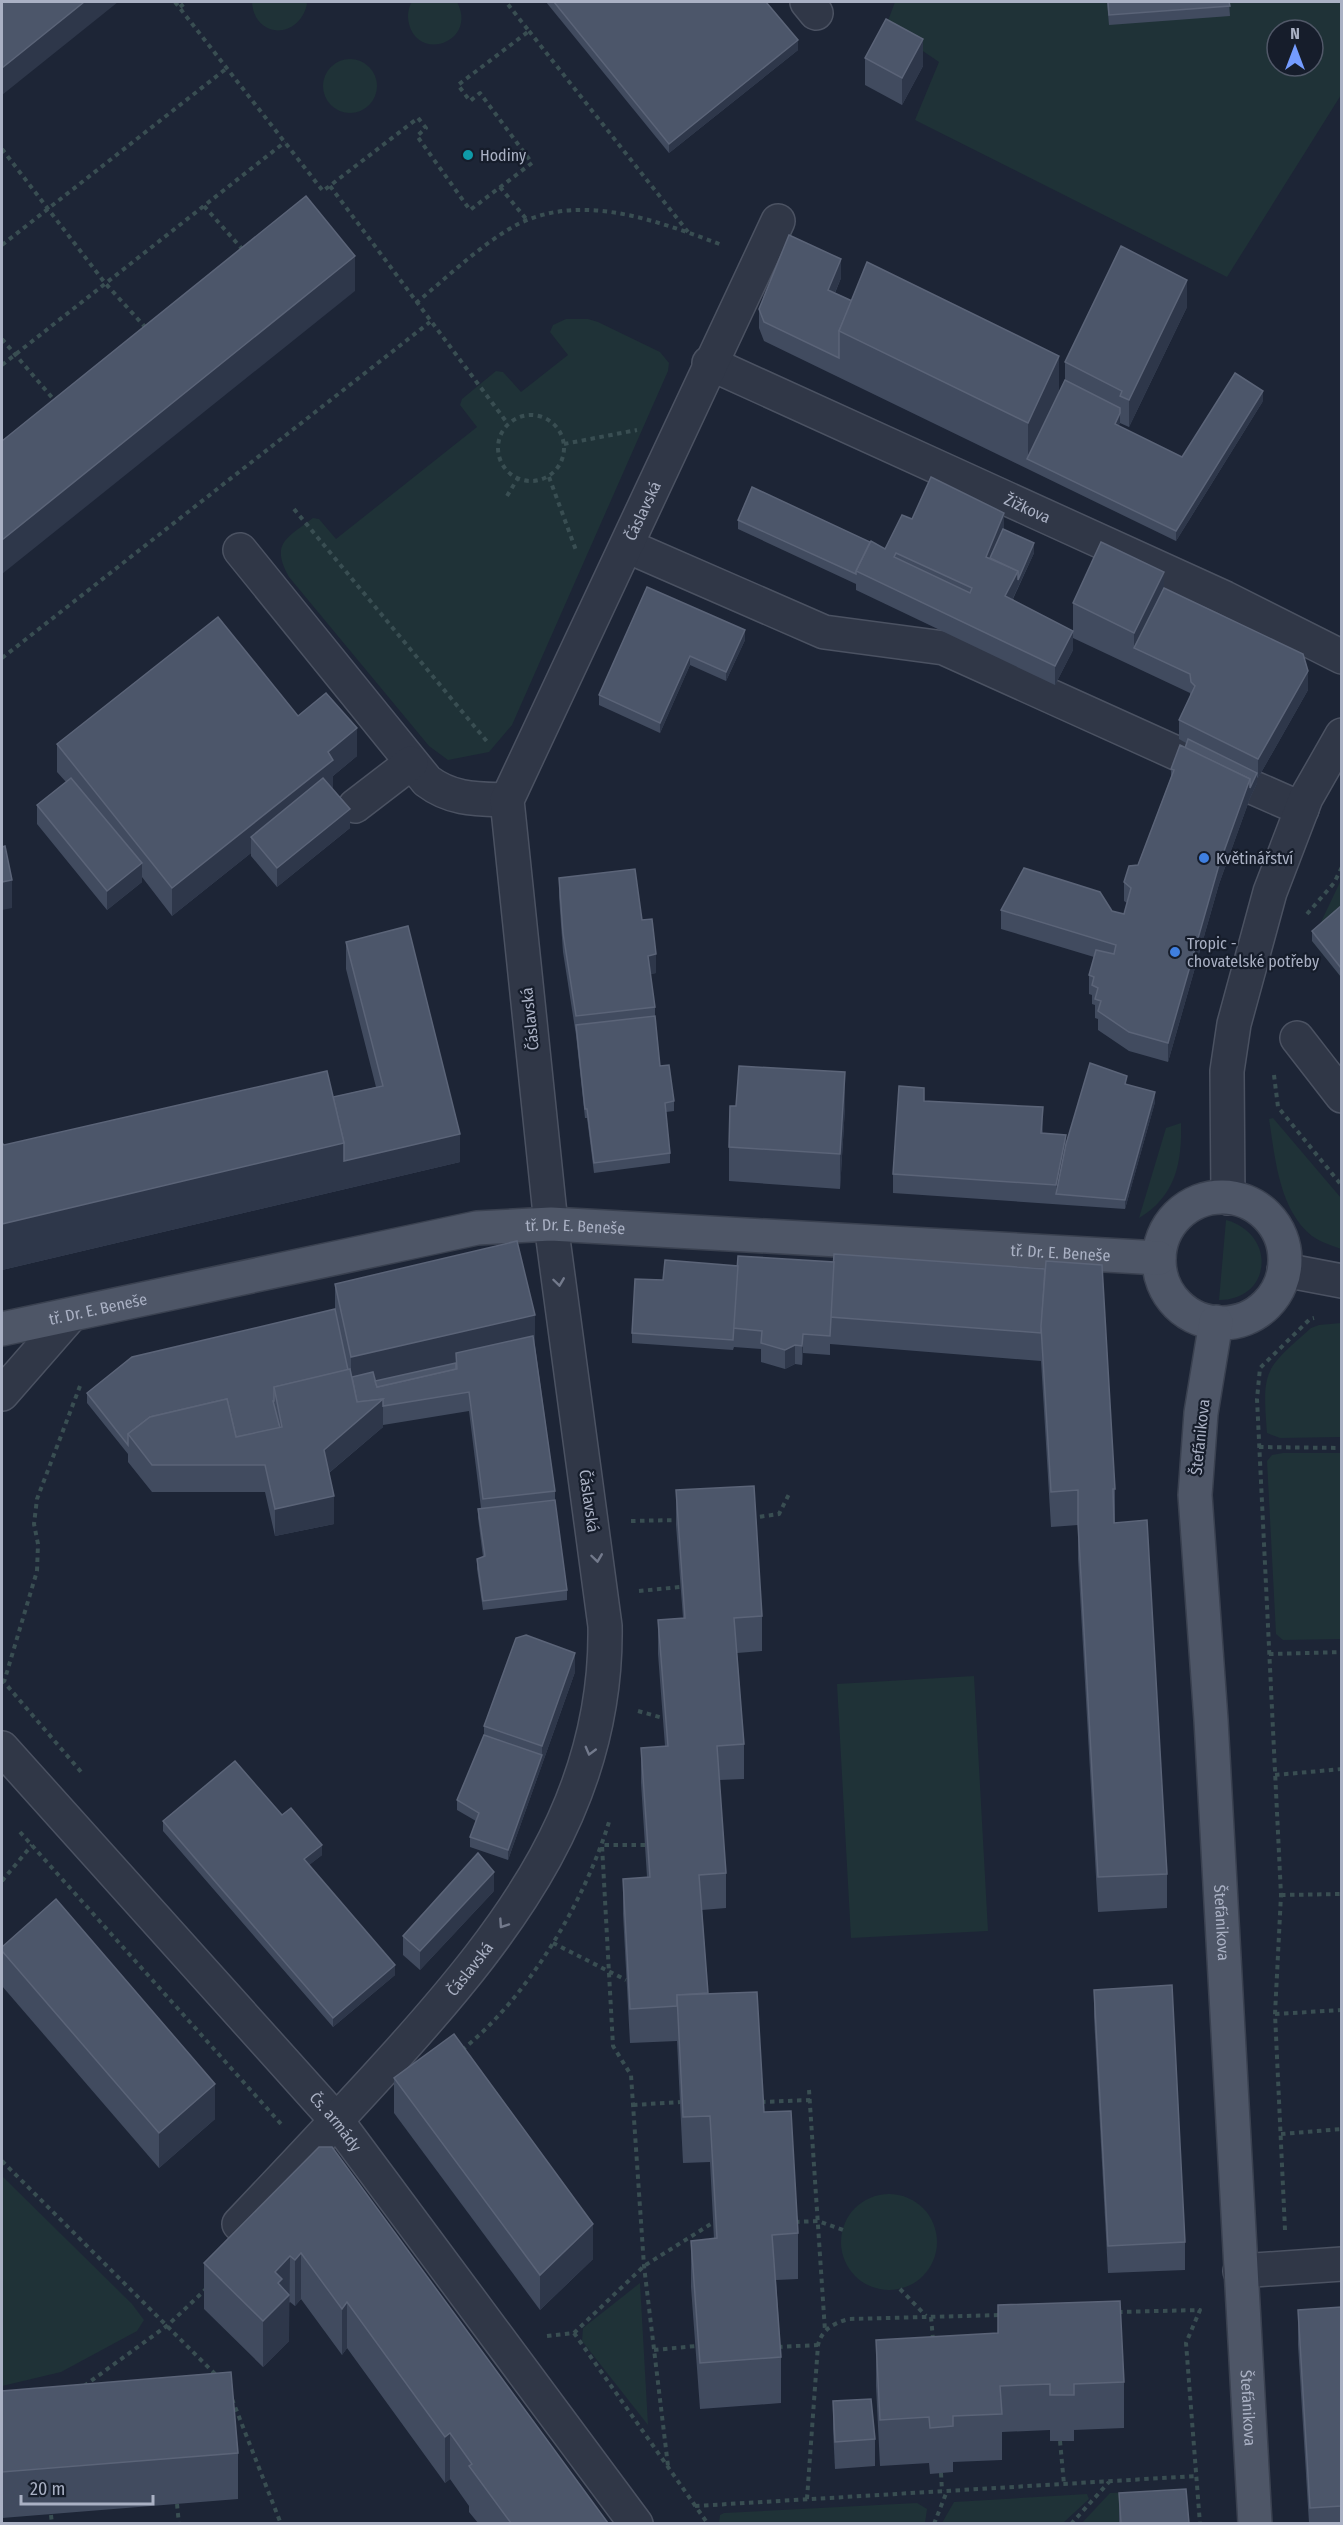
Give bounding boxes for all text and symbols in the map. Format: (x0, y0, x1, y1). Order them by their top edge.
north arrow (1265, 18, 1325, 78)
text: N (1290, 24, 1300, 43)
place label: Hodiny (480, 146, 527, 165)
marker: Hodiny (461, 148, 475, 162)
street label: Čáslavská (619, 478, 664, 543)
street label: Žižkova (1002, 488, 1054, 527)
place label: Květinářství (1216, 849, 1293, 868)
marker: Květinářství (1197, 851, 1211, 865)
place label: Tropic - chovatelské potřeby (1187, 934, 1320, 971)
marker: Tropic - chovatelské potřeby (1168, 945, 1182, 959)
street label: Čáslavská (516, 986, 543, 1052)
street label: tř. Dr. E. Beneše (525, 1214, 626, 1238)
street label: tř. Dr. E. Beneše (1010, 1240, 1111, 1265)
one-way arrow (552, 1277, 564, 1287)
street label: tř. Dr. E. Beneše (47, 1289, 149, 1328)
street label: Štefánikova (1186, 1398, 1213, 1476)
street label: Čáslavská (575, 1468, 604, 1534)
one-way arrow (590, 1554, 602, 1563)
one-way arrow (585, 1745, 597, 1756)
street label: Štefánikova (1211, 1884, 1234, 1961)
one-way arrow (499, 1918, 510, 1929)
street label: Čáslavská (442, 1938, 497, 2000)
street label: Čs. armády (306, 2087, 366, 2156)
street label: Štefánikova (1237, 2369, 1260, 2447)
scale bar (21, 2468, 153, 2506)
text: 20 m (30, 2478, 65, 2500)

